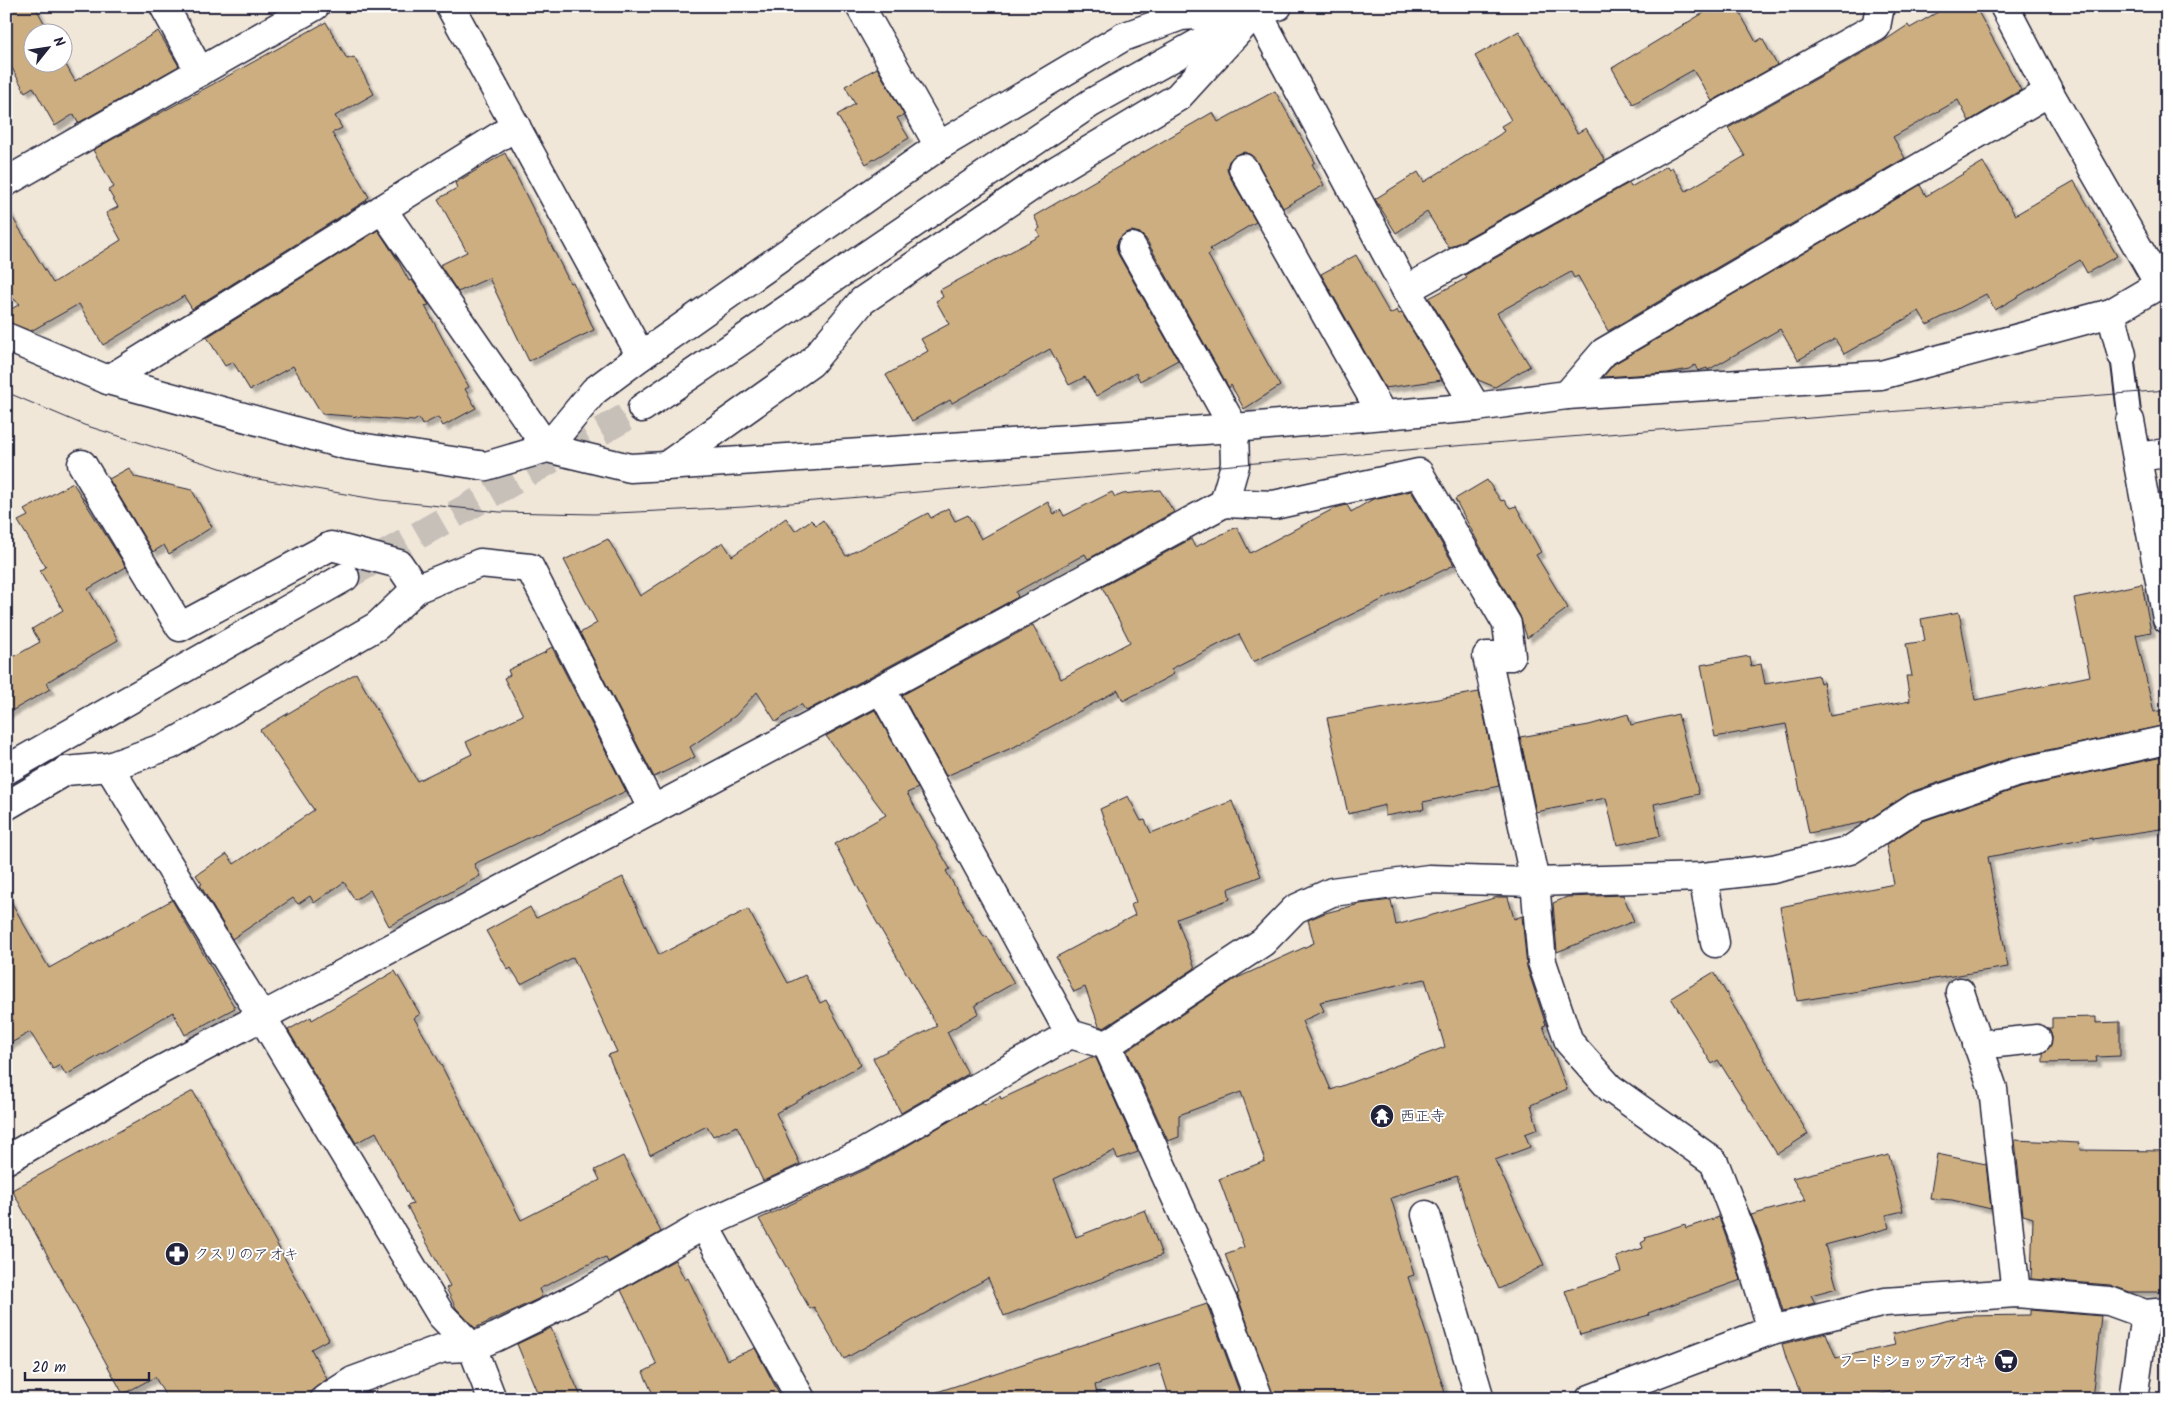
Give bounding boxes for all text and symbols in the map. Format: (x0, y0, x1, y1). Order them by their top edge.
north arrow (22, 22, 72, 72)
text: N (47, 33, 70, 51)
temple icon: 西正寺 (1369, 1103, 1395, 1129)
place label: 西正寺 (1400, 1105, 1445, 1129)
pharmacy icon: クスリのアオキ (164, 1241, 190, 1267)
place label: クスリのアオキ (194, 1243, 299, 1267)
supermarket icon: フードショップアオキ (1993, 1348, 2019, 1374)
scale bar (25, 1350, 149, 1382)
place label: フードショップアオキ (1839, 1350, 1988, 1374)
text: 20 m (32, 1356, 66, 1380)

